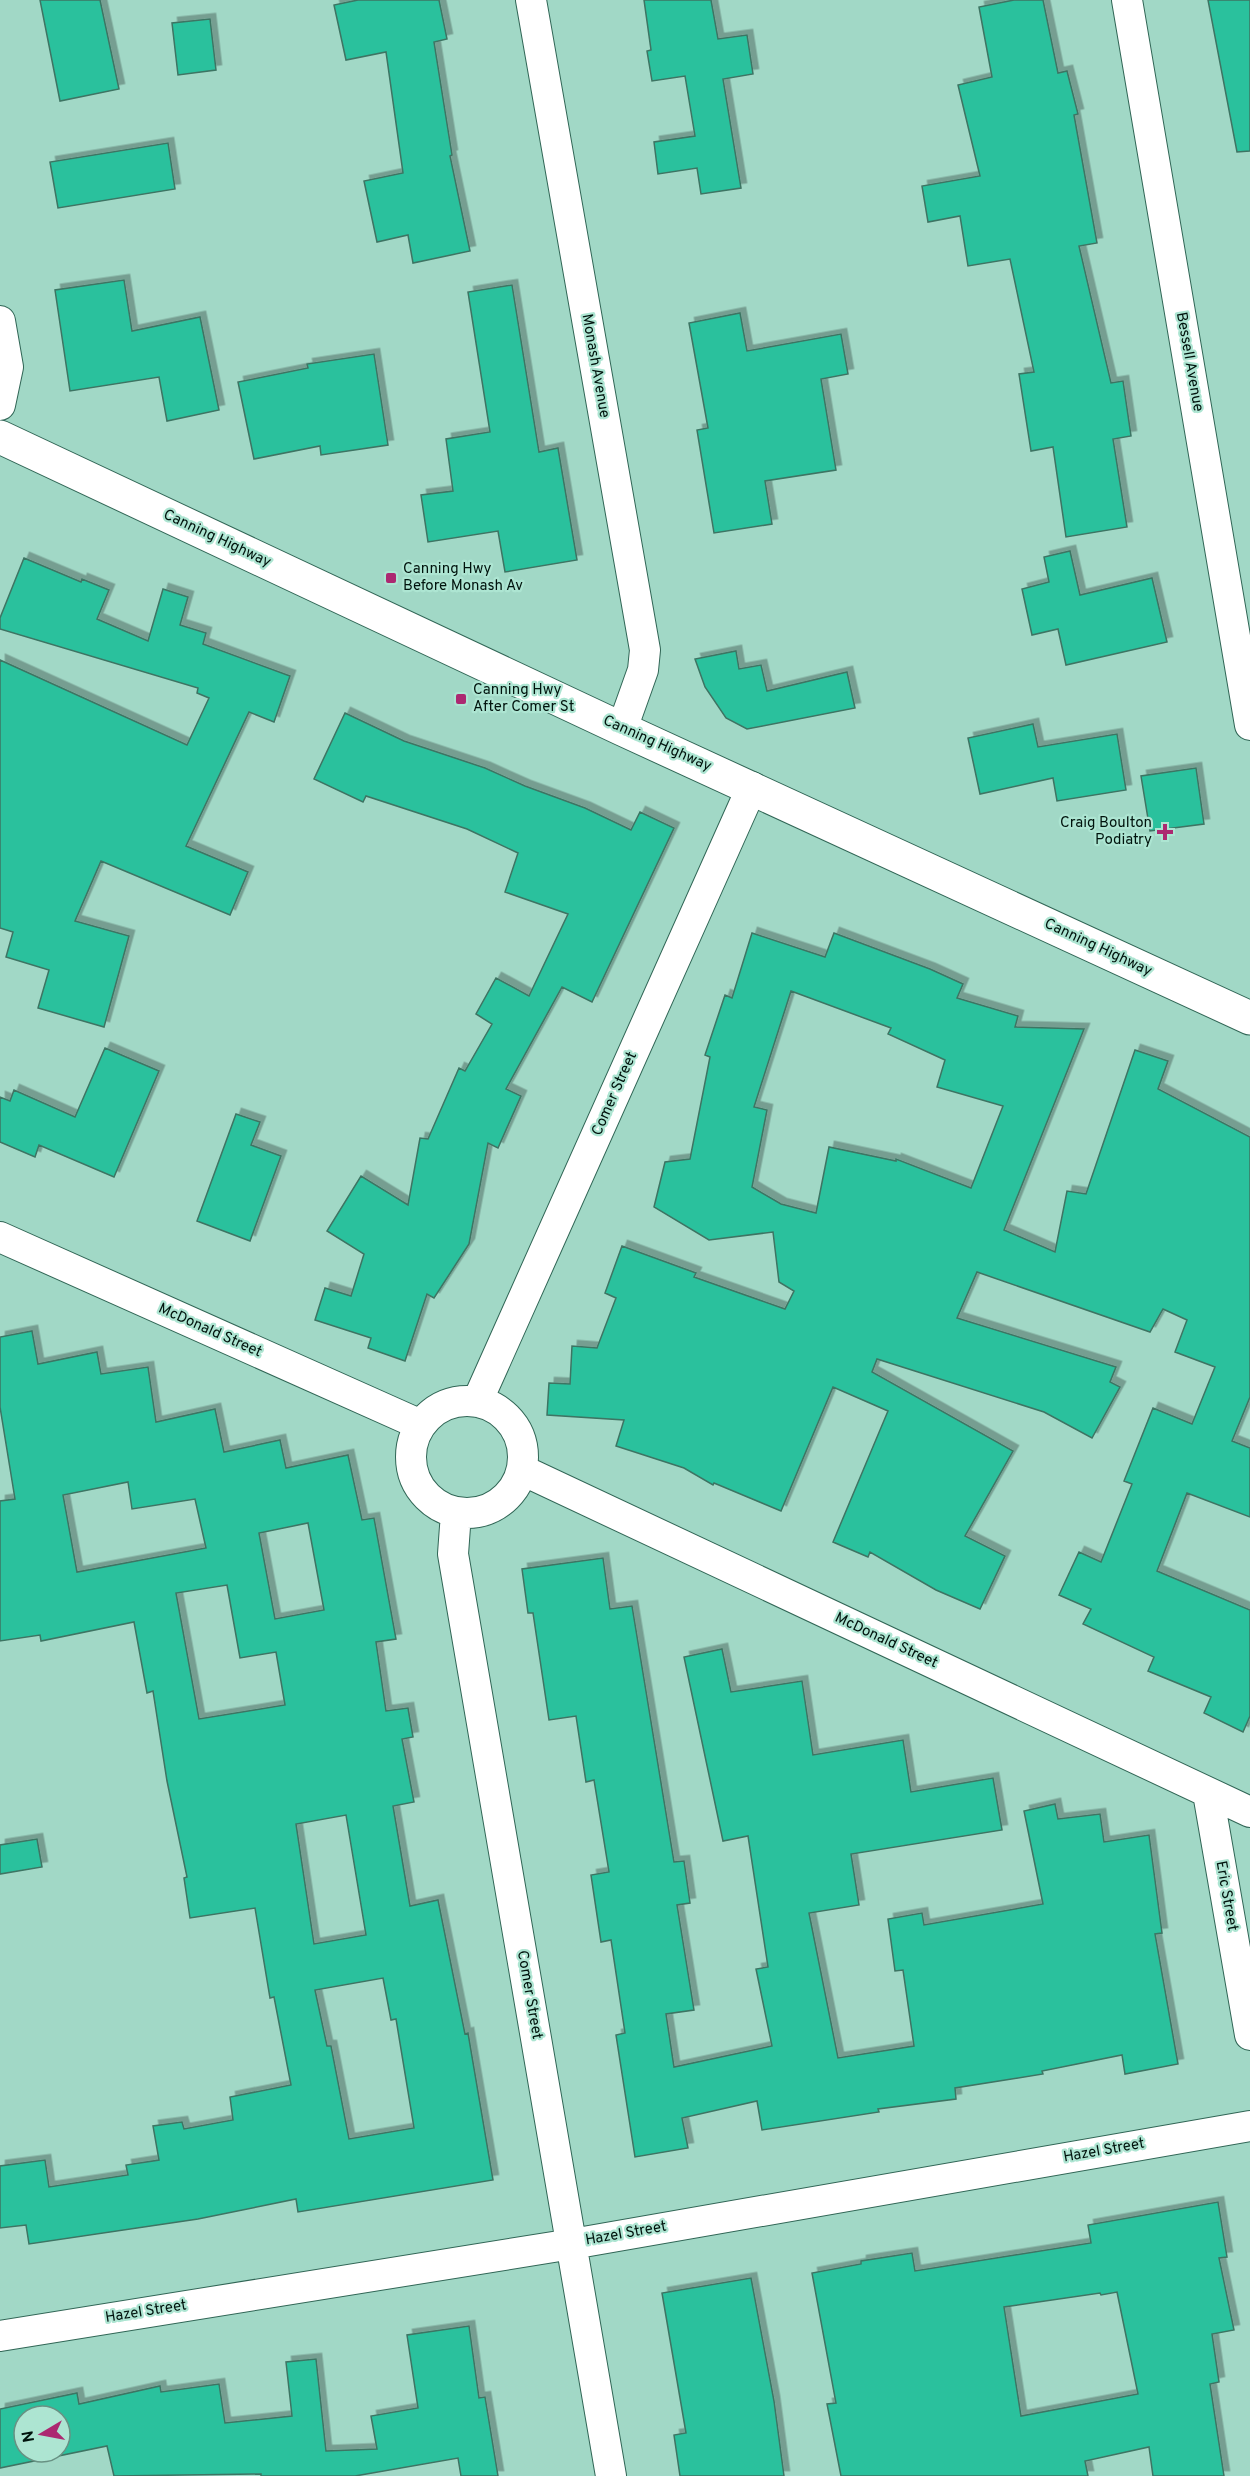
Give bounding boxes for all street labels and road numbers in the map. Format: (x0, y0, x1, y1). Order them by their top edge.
street label: Bessell Avenue (1171, 311, 1207, 413)
street label: Monash Avenue (576, 312, 614, 420)
street label: Canning Highway (160, 506, 274, 572)
street label: Canning Highway (600, 712, 714, 776)
street label: Canning Highway (1041, 915, 1155, 981)
street label: Comer Street (588, 1049, 642, 1139)
street label: McDonald Street (155, 1300, 265, 1362)
street label: McDonald Street (831, 1609, 941, 1673)
street label: Eric Street (1210, 1859, 1242, 1933)
street label: Comer Street (512, 1949, 546, 2041)
street label: Hazel Street (1062, 2135, 1146, 2167)
street label: Hazel Street (584, 2218, 668, 2250)
street label: Hazel Street (104, 2296, 188, 2328)

